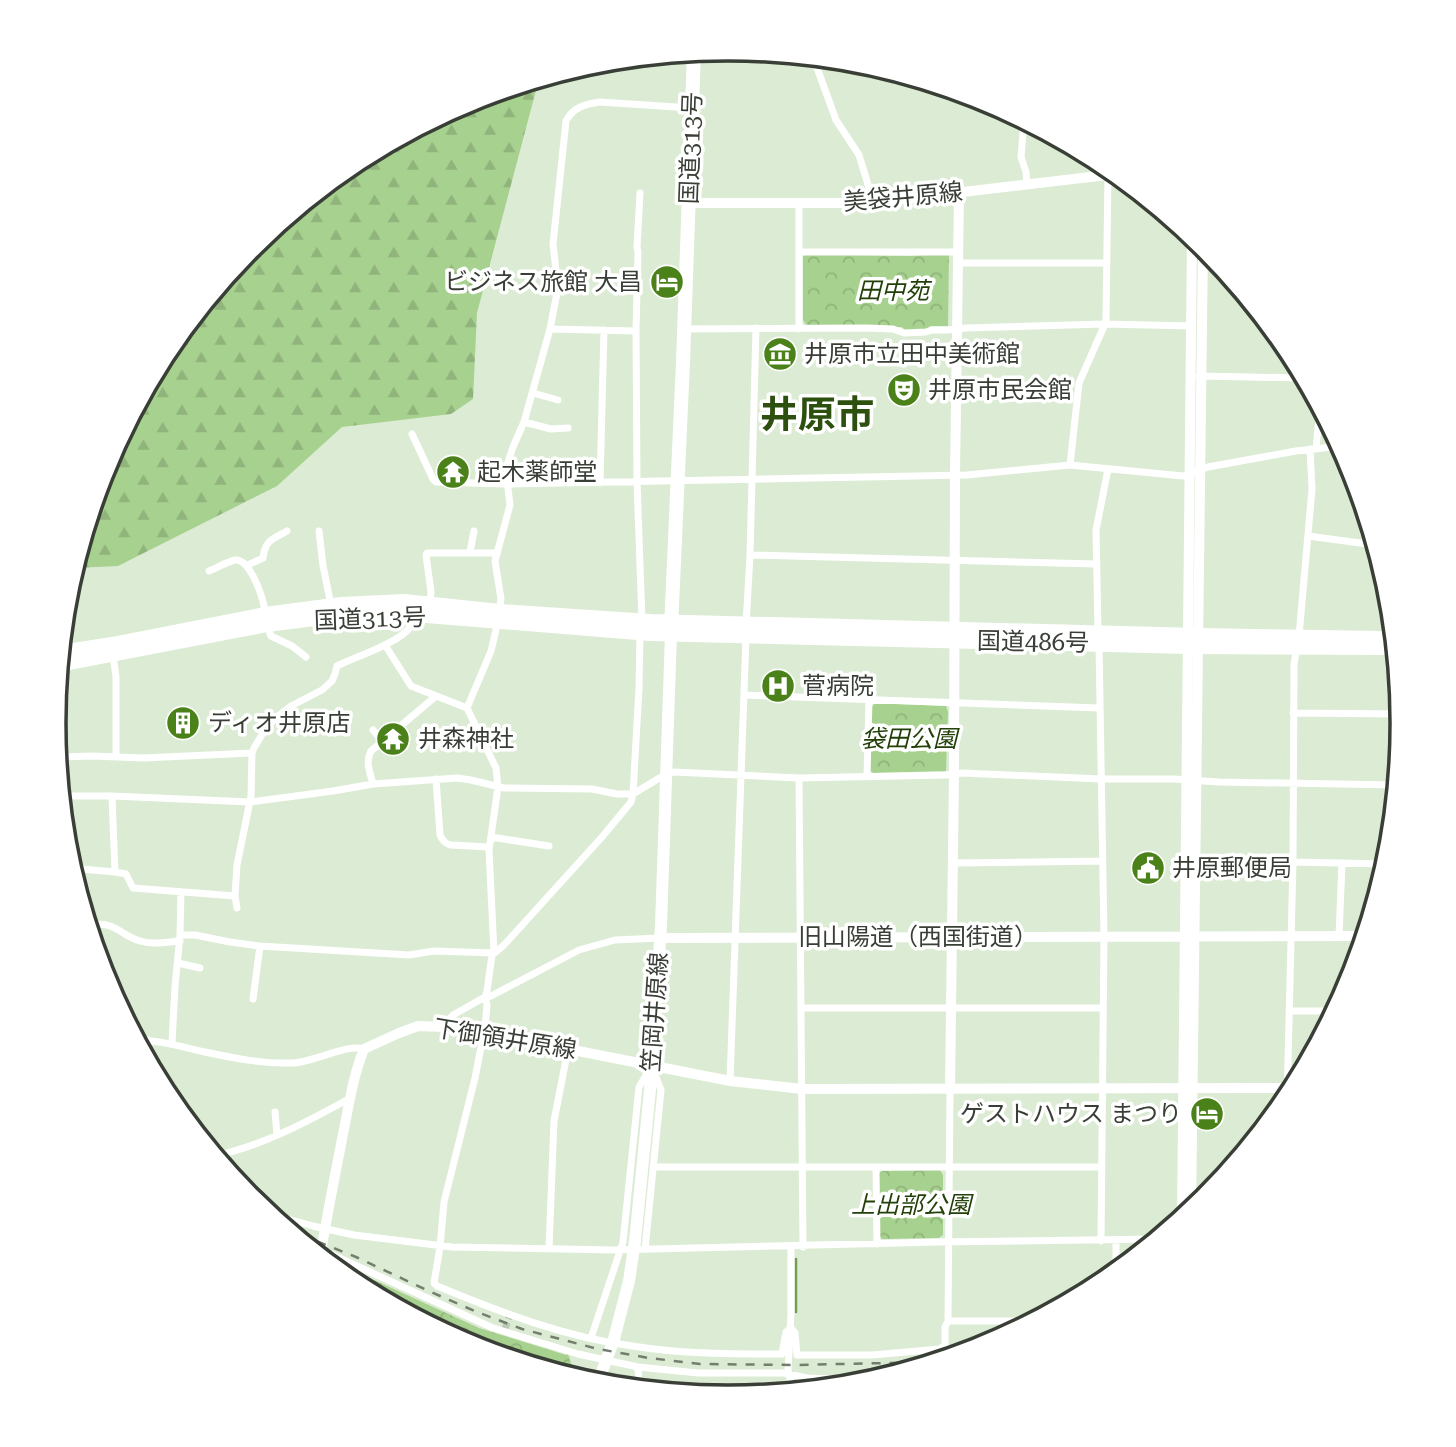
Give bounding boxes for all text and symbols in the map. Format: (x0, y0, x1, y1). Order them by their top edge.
street label: 国道313号 (675, 91, 707, 205)
street label: 美袋井原線 (842, 178, 964, 216)
hotel icon: ビジネス旅館 大昌 (648, 263, 686, 301)
place label: ビジネス旅館 大昌 (444, 268, 642, 296)
park label: 田中苑 (857, 277, 933, 305)
museum icon: 井原市立田中美術館 (761, 335, 799, 373)
place label: 井原市立田中美術館 (804, 340, 1020, 368)
theatre icon: 井原市民会館 (885, 371, 923, 409)
place label: 井原市民会館 (928, 376, 1072, 404)
district label: 井原市 (760, 393, 874, 437)
temple icon: 起木薬師堂 (434, 453, 472, 491)
place label: 起木薬師堂 (477, 458, 597, 486)
street label: 国道313号 (313, 603, 427, 635)
street label: 国道486号 (977, 627, 1089, 657)
hospital icon: 菅病院 (759, 667, 797, 705)
place label: 菅病院 (802, 672, 874, 700)
building icon: ディオ井原店 (164, 704, 202, 742)
place label: ディオ井原店 (208, 709, 350, 737)
temple icon: 井森神社 (374, 720, 412, 758)
place label: 井森神社 (418, 725, 514, 753)
park label: 袋田公園 (861, 725, 960, 753)
public building icon: 井原郵便局 (1129, 849, 1167, 887)
place label: 井原郵便局 (1172, 854, 1292, 882)
street label: 旧山陽道（西国街道） (798, 923, 1038, 951)
street label: 笠岡井原線 (637, 951, 673, 1073)
street label: 下御領井原線 (432, 1014, 578, 1064)
hotel icon: ゲストハウス まつり (1188, 1095, 1226, 1133)
place label: ゲストハウス まつり (960, 1100, 1182, 1128)
park label: 上出部公園 (851, 1191, 974, 1219)

